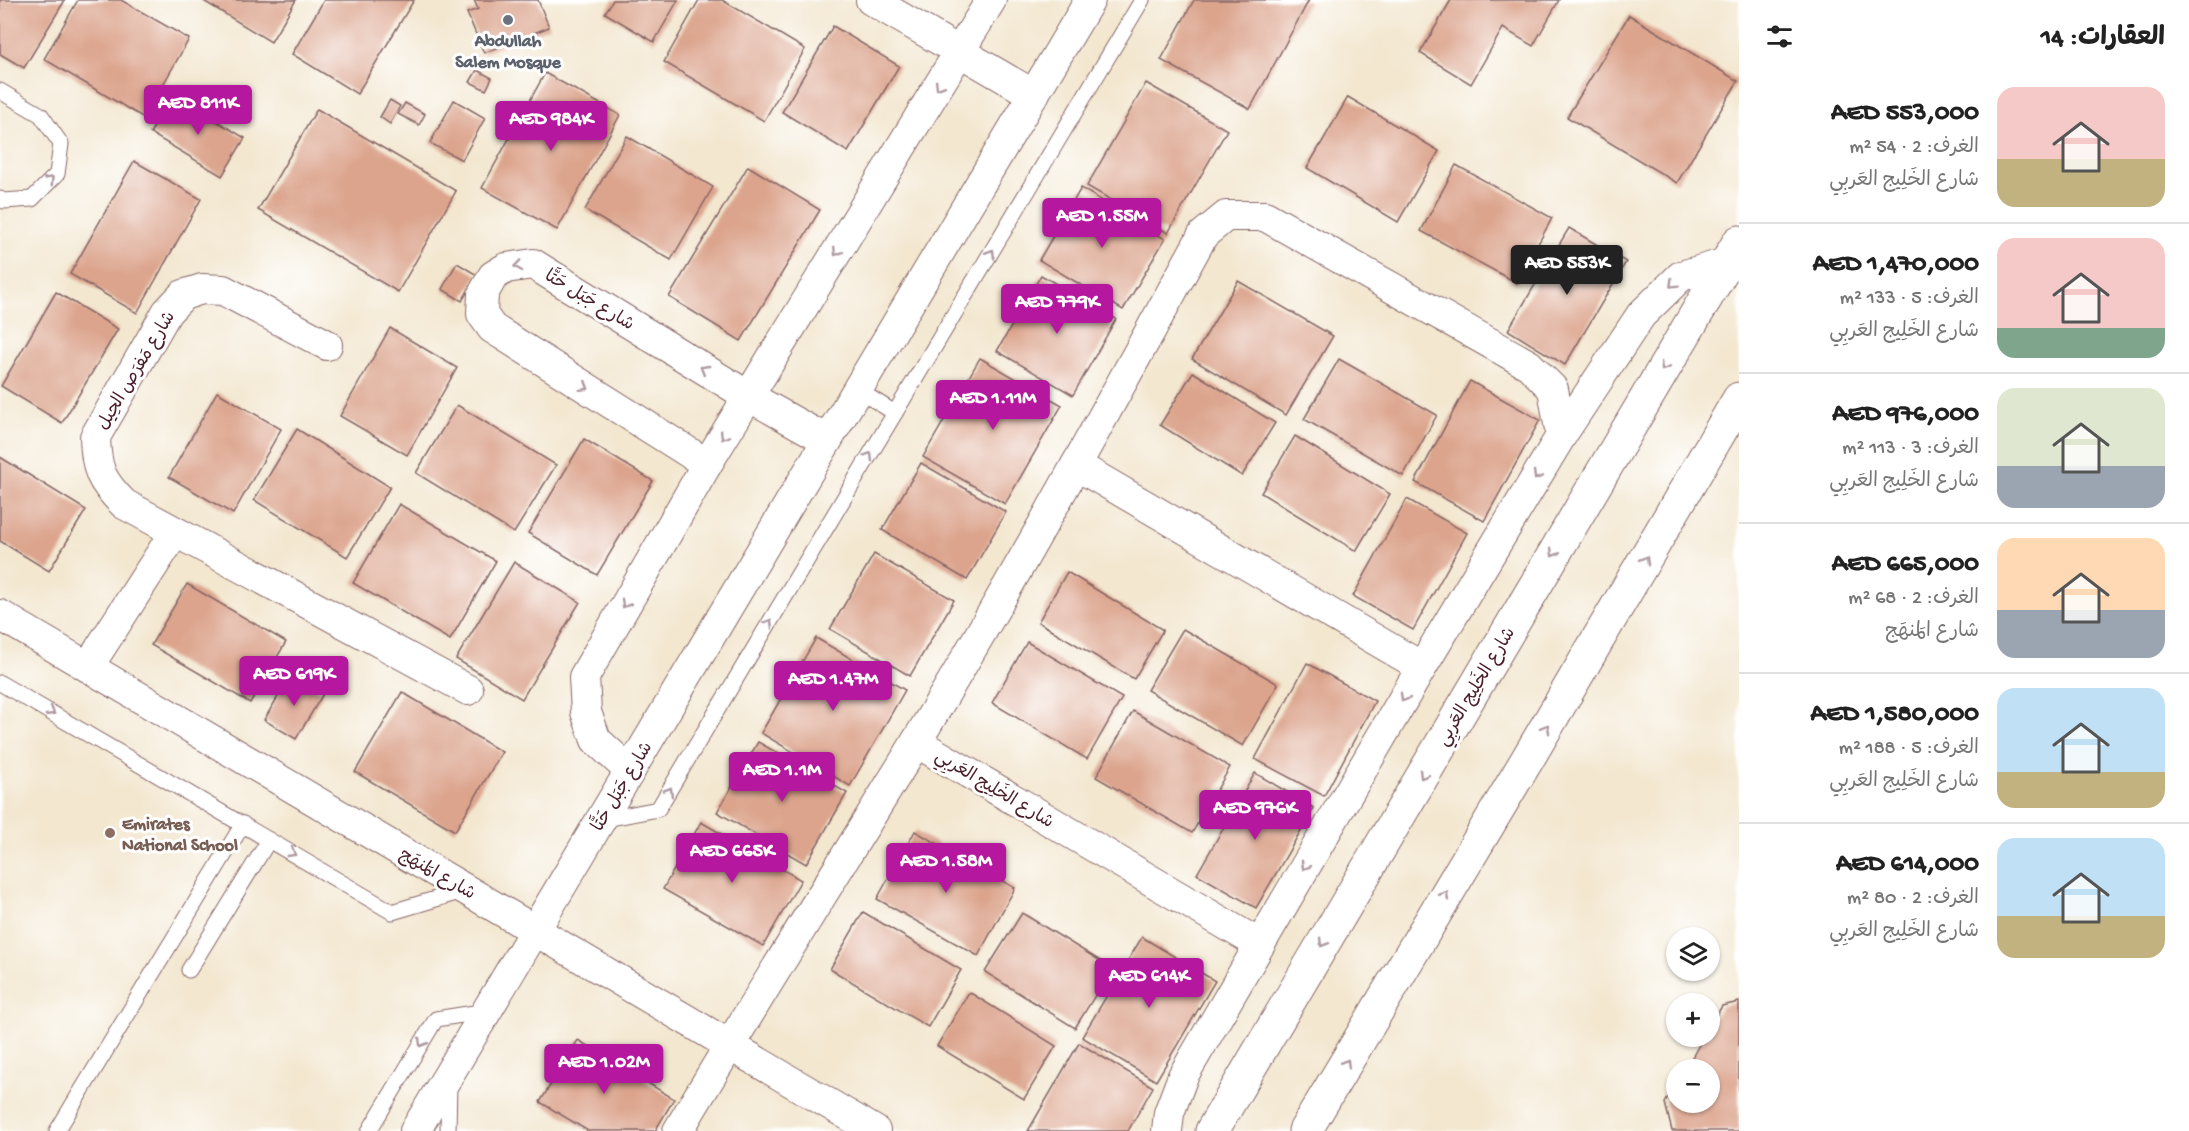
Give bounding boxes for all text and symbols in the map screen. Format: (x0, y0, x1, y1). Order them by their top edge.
marker: Abdullah Salem Mosque (501, 13, 515, 27)
icon: filters (1763, 20, 1796, 53)
text: العقارات: 14 (2041, 24, 2165, 55)
place label: Abdullah Salem Mosque (455, 32, 562, 74)
one-way arrow (935, 80, 947, 90)
pin: AED 811K (136, 85, 260, 136)
text: AED 811K (158, 93, 238, 116)
text: AED 553,000 (1831, 99, 1979, 130)
pin: AED 984K (489, 101, 613, 152)
text: AED 984K (509, 109, 593, 132)
icon: home (2045, 111, 2117, 183)
text: الغرف: 2 · 54 m² (1849, 137, 1979, 160)
text: شارع الخَلِيج العَربِي (1829, 170, 1979, 193)
one-way arrow (43, 177, 54, 187)
pin: AED 1.55M (1033, 198, 1171, 249)
text: AED 1.55M (1056, 206, 1148, 229)
pin: AED 553K (1505, 245, 1629, 296)
one-way arrow (832, 246, 844, 256)
one-way arrow (984, 249, 995, 259)
text: AED 1,470,000 (1813, 250, 1979, 281)
text: AED 553K (1525, 253, 1609, 276)
one-way arrow (513, 260, 522, 272)
street label: شارع جَبَل حَتَّا (540, 262, 640, 336)
icon: home (2045, 262, 2117, 334)
one-way arrow (1669, 276, 1680, 287)
pin: AED 779K (995, 284, 1119, 335)
text: الغرف: 5 · 133 m² (1840, 288, 1979, 311)
text: AED 779K (1015, 292, 1099, 315)
street label: شارع مَفرَص الحِيل (93, 308, 181, 434)
text: شارع الخَلِيج العَربِي (1829, 321, 1979, 344)
one-way arrow (1660, 361, 1672, 371)
one-way arrow (700, 364, 710, 376)
one-way arrow (578, 380, 589, 391)
pin: AED 1.11M (924, 380, 1062, 431)
text: AED 1.11M (950, 388, 1036, 411)
text: AED 976,000 (1832, 400, 1979, 431)
icon: home (2045, 412, 2117, 484)
one-way arrow (719, 430, 731, 440)
text: الغرف: 3 · 113 m² (1842, 438, 1979, 461)
one-way arrow (862, 452, 874, 462)
one-way arrow (1532, 470, 1544, 480)
text: شارع الخَلِيج العَربِي (1829, 471, 1979, 494)
one-way arrow (1550, 547, 1561, 557)
text: AED 665,000 (1832, 550, 1979, 581)
one-way arrow (1638, 556, 1649, 566)
icon: home (2045, 562, 2117, 634)
text: الغرف: 2 · 68 m² (1848, 588, 1979, 611)
one-way arrow (620, 598, 632, 608)
one-way arrow (762, 619, 774, 629)
text: شارع المَنهَج (1885, 621, 1979, 644)
street label: شارع الخَلِيج العَربِي (1430, 622, 1523, 752)
pin: AED 619K (232, 656, 356, 707)
pin: AED 1.47M (764, 661, 902, 712)
text: AED 619K (253, 664, 335, 687)
text: AED 1.47M (788, 669, 878, 692)
one-way arrow (1400, 692, 1412, 702)
text: AED 1,580,000 (1811, 700, 1979, 731)
one-way arrow (44, 705, 55, 717)
icon: home (2045, 712, 2117, 784)
one-way arrow (1539, 724, 1551, 734)
street label: شارع جَبَل حَتَّا (584, 736, 658, 836)
text: الغرف: 5 · 188 m² (1839, 738, 1979, 761)
street label: شارع الخَلِيج العَربِي (929, 743, 1059, 836)
pin: AED 1.1M (720, 752, 844, 803)
text: AED 1.1M (743, 760, 821, 783)
one-way arrow (1418, 769, 1430, 779)
text: شارع الخَلِيج العَربِي (1829, 771, 1979, 794)
one-way arrow (662, 787, 673, 797)
pin: AED 976K (1193, 790, 1317, 841)
text: AED 976K (1213, 798, 1297, 821)
place label: Emirates National School (122, 815, 238, 857)
marker: Emirates National School (103, 826, 117, 840)
pin: AED 665K (670, 833, 794, 884)
text: AED 665K (690, 841, 774, 864)
pin: AED 1.58M (877, 843, 1015, 894)
street label: شارع المَنهَج (395, 845, 479, 905)
one-way arrow (285, 846, 296, 857)
text: AED 614,000 (1836, 850, 1979, 881)
text: AED 1.58M (900, 851, 992, 874)
one-way arrow (1301, 860, 1313, 870)
icon: home (2045, 862, 2117, 934)
text: الغرف: 2 · 80 m² (1847, 888, 1979, 911)
one-way arrow (1438, 891, 1450, 901)
text: شارع الخَلِيج العَربِي (1829, 921, 1979, 944)
map controls (1666, 927, 1720, 1113)
button: layers (1666, 927, 1720, 981)
one-way arrow (1319, 937, 1331, 947)
pin: AED 614K (1087, 958, 1211, 1009)
text: AED 614K (1109, 966, 1189, 989)
button: + (1666, 993, 1720, 1047)
one-way arrow (417, 1037, 429, 1047)
pin: AED 1.02M (535, 1044, 673, 1095)
text: AED 1.02M (558, 1052, 650, 1075)
one-way arrow (1338, 1059, 1350, 1069)
button: − (1666, 1059, 1720, 1113)

